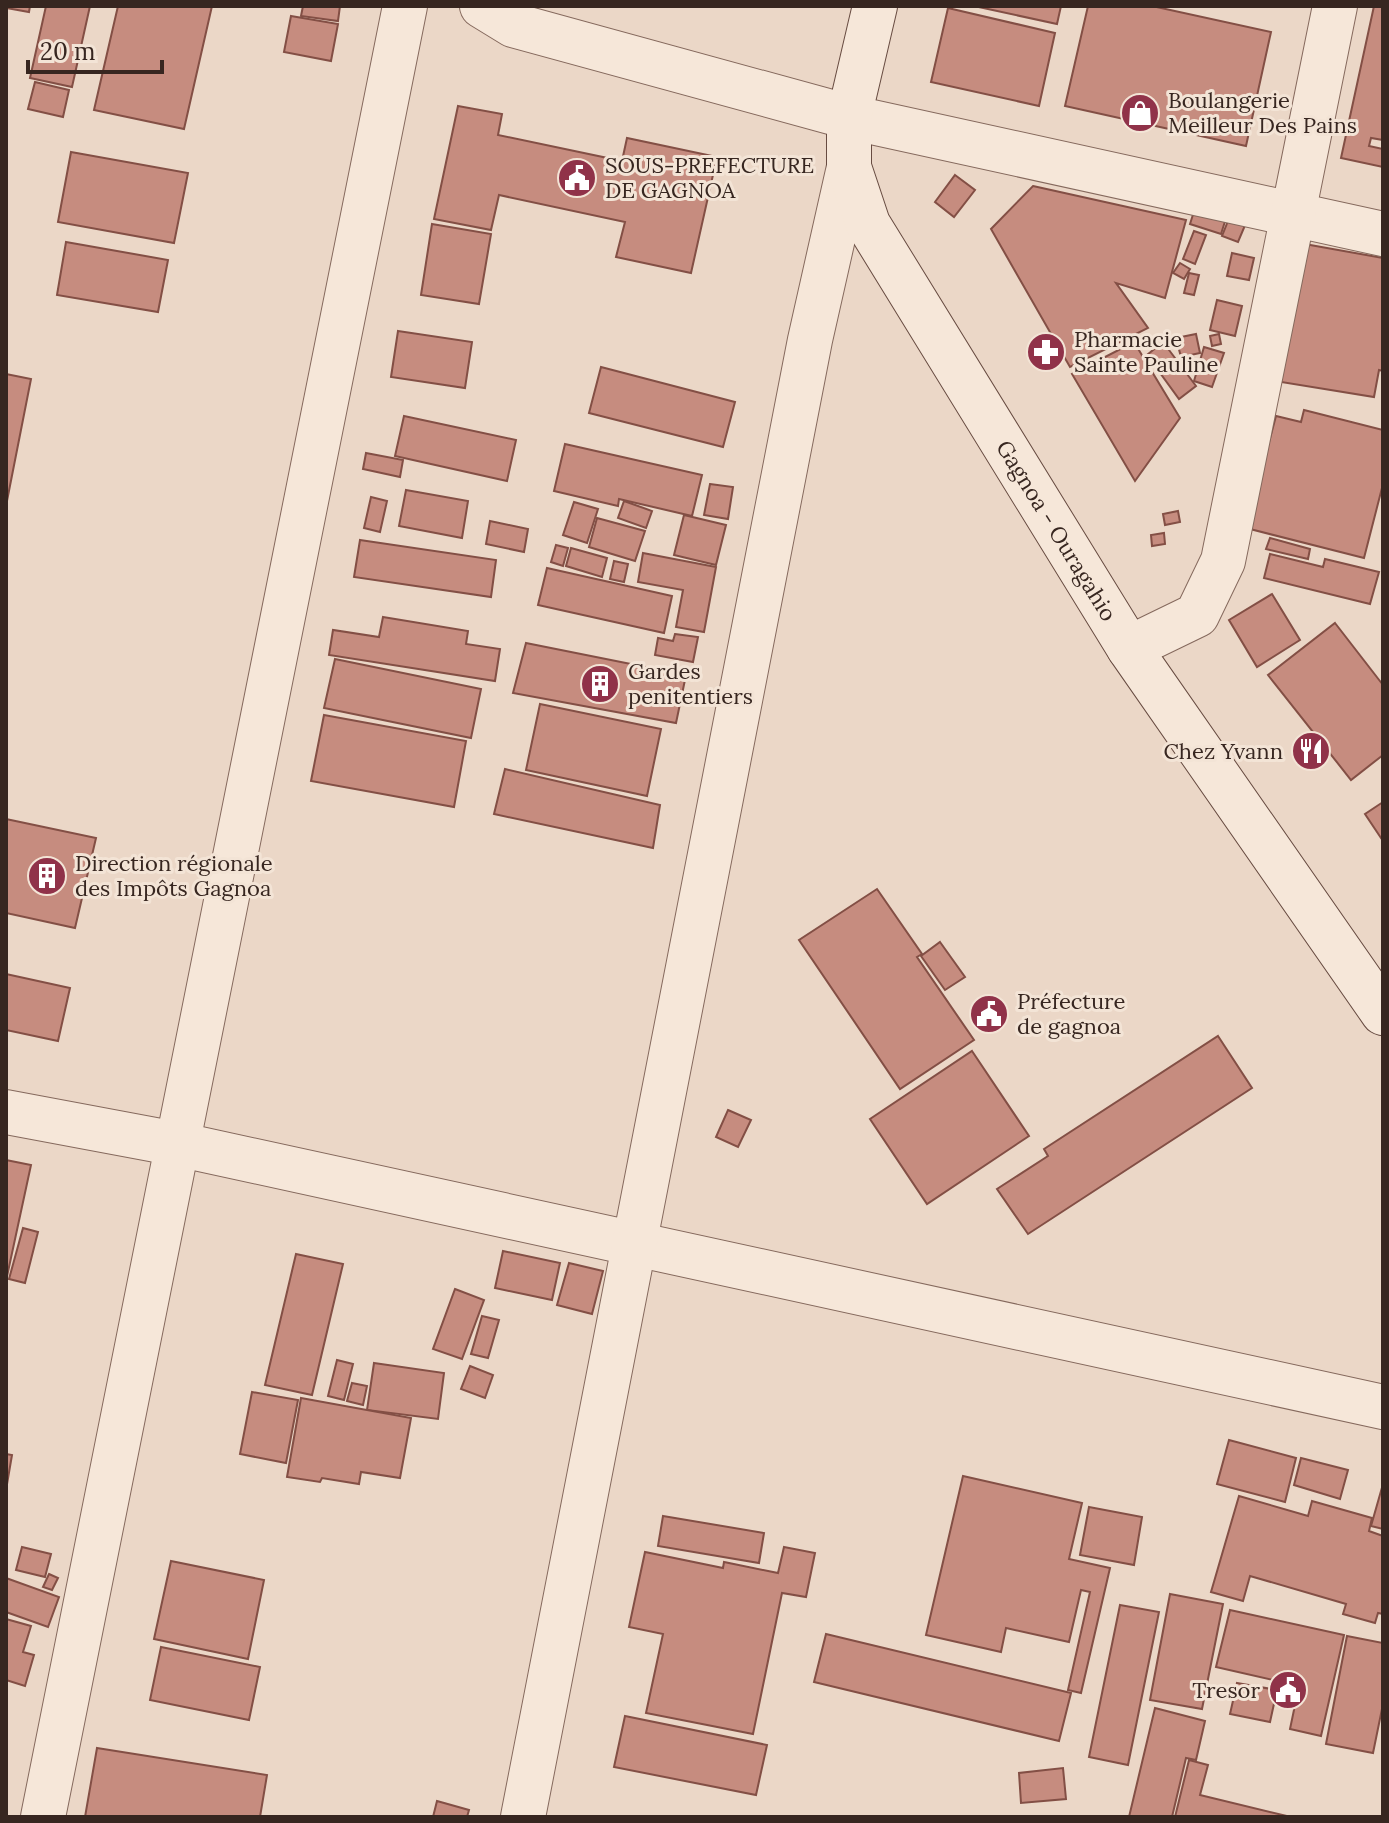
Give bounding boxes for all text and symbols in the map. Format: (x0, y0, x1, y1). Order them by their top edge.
scale bar (28, 24, 162, 74)
text: 20 m (40, 36, 96, 67)
place label: Boulangerie Meilleur Des Pains (1168, 86, 1357, 139)
shop icon: Boulangerie Meilleur Des Pains (1119, 92, 1161, 134)
place label: SOUS-PREFECTURE DE GAGNOA (605, 151, 814, 204)
public building icon: SOUS-PREFECTURE DE GAGNOA (556, 157, 598, 199)
place label: Pharmacie Sainte Pauline (1074, 325, 1218, 378)
pharmacy icon: Pharmacie Sainte Pauline (1025, 331, 1067, 373)
street label: Gagnoa - Ouragahio (990, 435, 1123, 626)
place label: Gardes penitentiers (628, 657, 753, 710)
building icon: Gardes penitentiers (579, 663, 621, 705)
restaurant icon: Chez Yvann (1290, 730, 1332, 772)
place label: Chez Yvann (1163, 737, 1283, 765)
place label: Direction régionale des Impôts Gagnoa (75, 849, 273, 902)
building icon: Direction régionale des Impôts Gagnoa (26, 855, 68, 897)
place label: Préfecture de gagnoa (1017, 987, 1125, 1040)
public building icon: Préfecture de gagnoa (968, 993, 1010, 1035)
public building icon: Tresor (1267, 1669, 1309, 1711)
place label: Tresor (1192, 1676, 1260, 1704)

